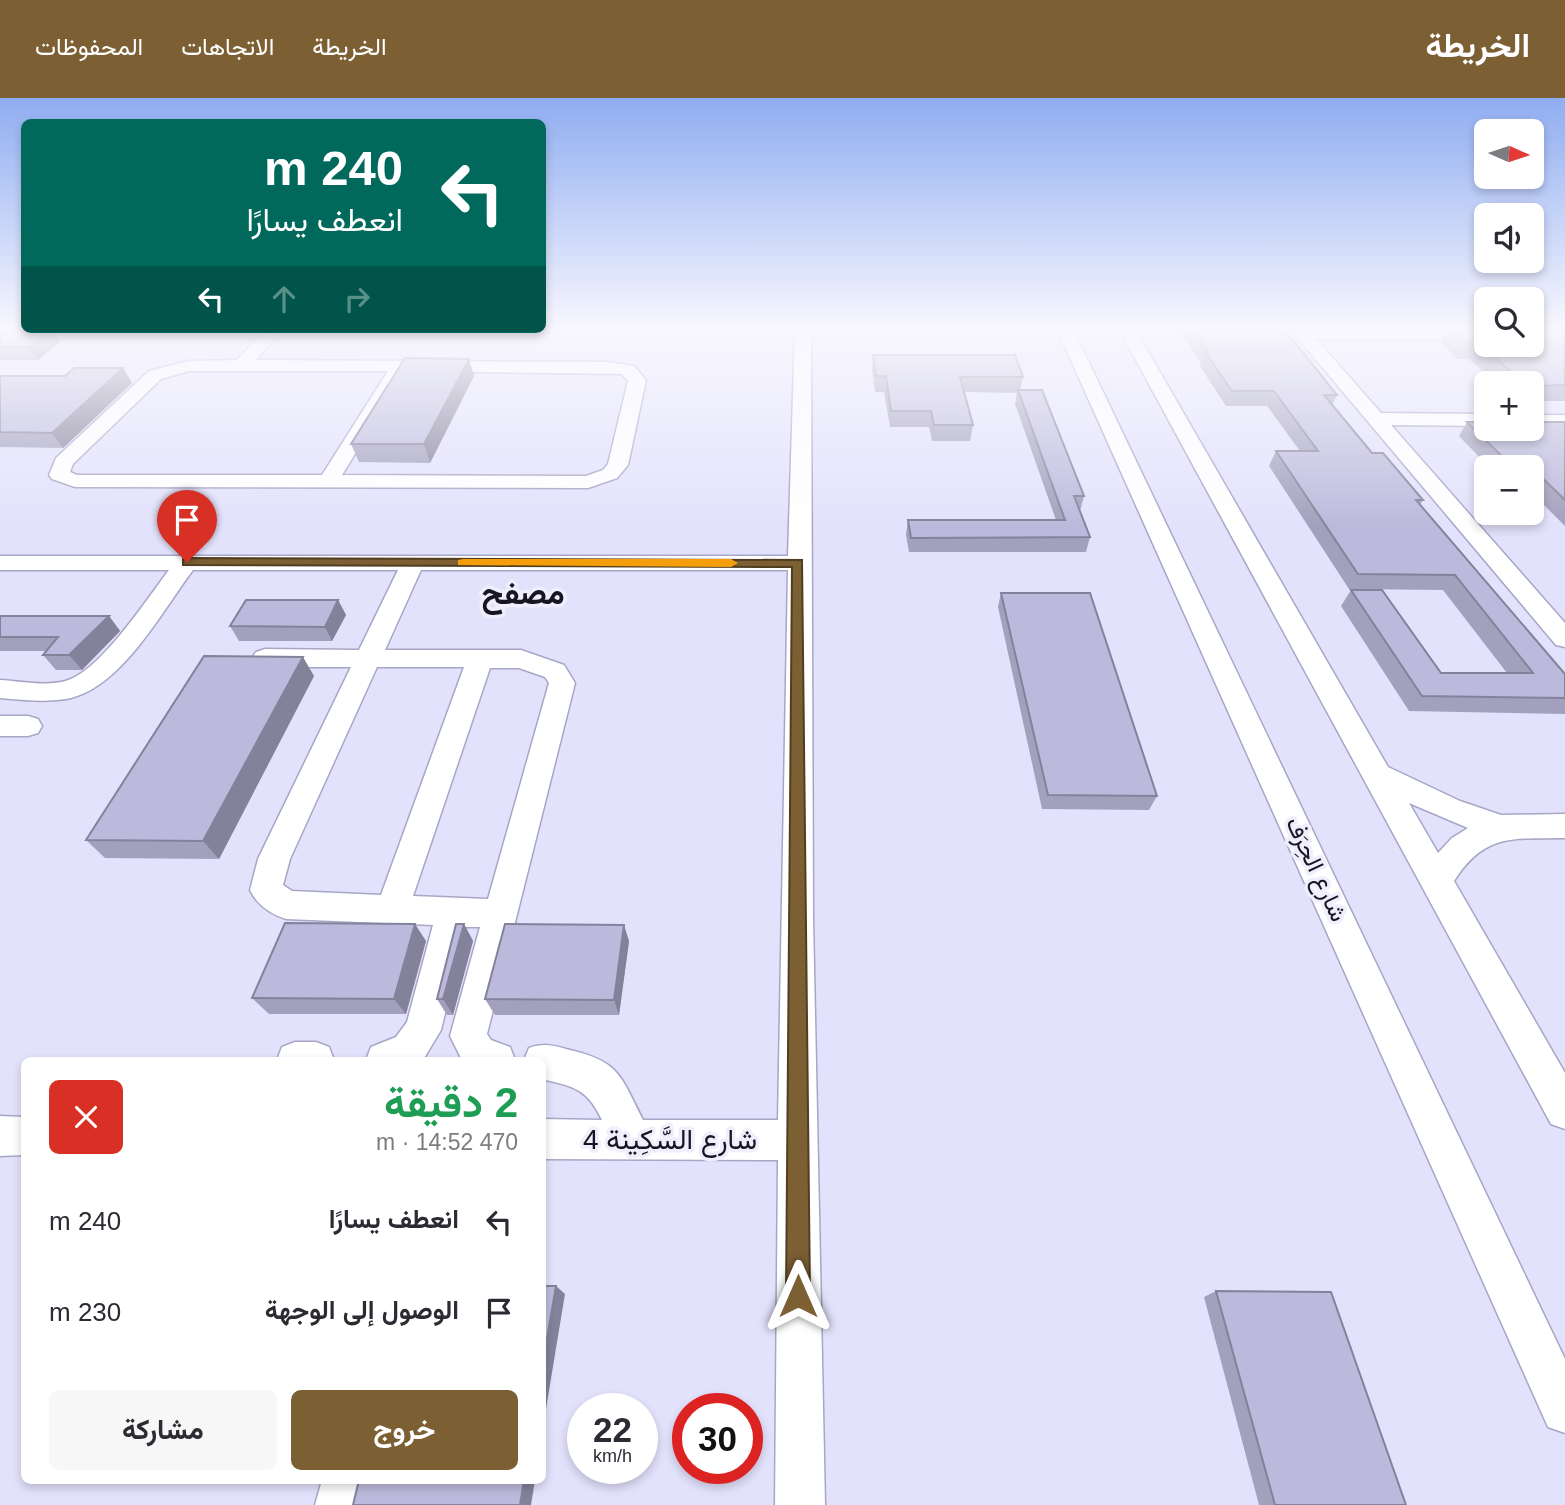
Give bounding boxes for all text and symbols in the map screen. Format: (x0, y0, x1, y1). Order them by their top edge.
text: الخريطة (1426, 27, 1530, 64)
text: المحفوظات (35, 33, 143, 60)
text: الاتجاهات (181, 33, 274, 60)
text: الخريطة (312, 33, 387, 60)
north arrow (1474, 119, 1544, 189)
map controls (1474, 119, 1544, 525)
text: 240 m (264, 141, 403, 195)
icon: left (427, 147, 518, 238)
text: انعطف يسارًا (246, 202, 403, 238)
button: sound (1474, 203, 1544, 273)
icon: left (192, 280, 230, 318)
icon: ahead (265, 280, 303, 318)
icon: right (338, 280, 376, 318)
button: search (1474, 287, 1544, 357)
button: + (1474, 371, 1544, 441)
button: − (1474, 455, 1544, 525)
pin (157, 490, 217, 562)
icon: arrive (168, 501, 206, 539)
district label: مصفح (481, 575, 565, 615)
street label: شارع الحِرَف (1278, 812, 1353, 927)
text: 2 دقيقة (384, 1079, 518, 1126)
button: close (49, 1080, 123, 1154)
street label: شارع السَّكِينة 4 (583, 1124, 757, 1158)
text: 470 m · 14:52 (376, 1129, 518, 1155)
icon: left (480, 1203, 518, 1241)
text: انعطف يسارًا (329, 1204, 459, 1234)
text: 240 m (49, 1206, 121, 1236)
position arrow (761, 1259, 835, 1333)
icon: arrive (480, 1294, 518, 1332)
text: الوصول إلى الوجهة (265, 1295, 459, 1325)
text: 230 m (49, 1297, 121, 1327)
button: مشاركة (49, 1390, 277, 1470)
button: خروج (291, 1390, 518, 1470)
speed limit sign: 30 (672, 1393, 763, 1484)
text: 22 (593, 1410, 632, 1449)
text: km/h (593, 1446, 632, 1466)

